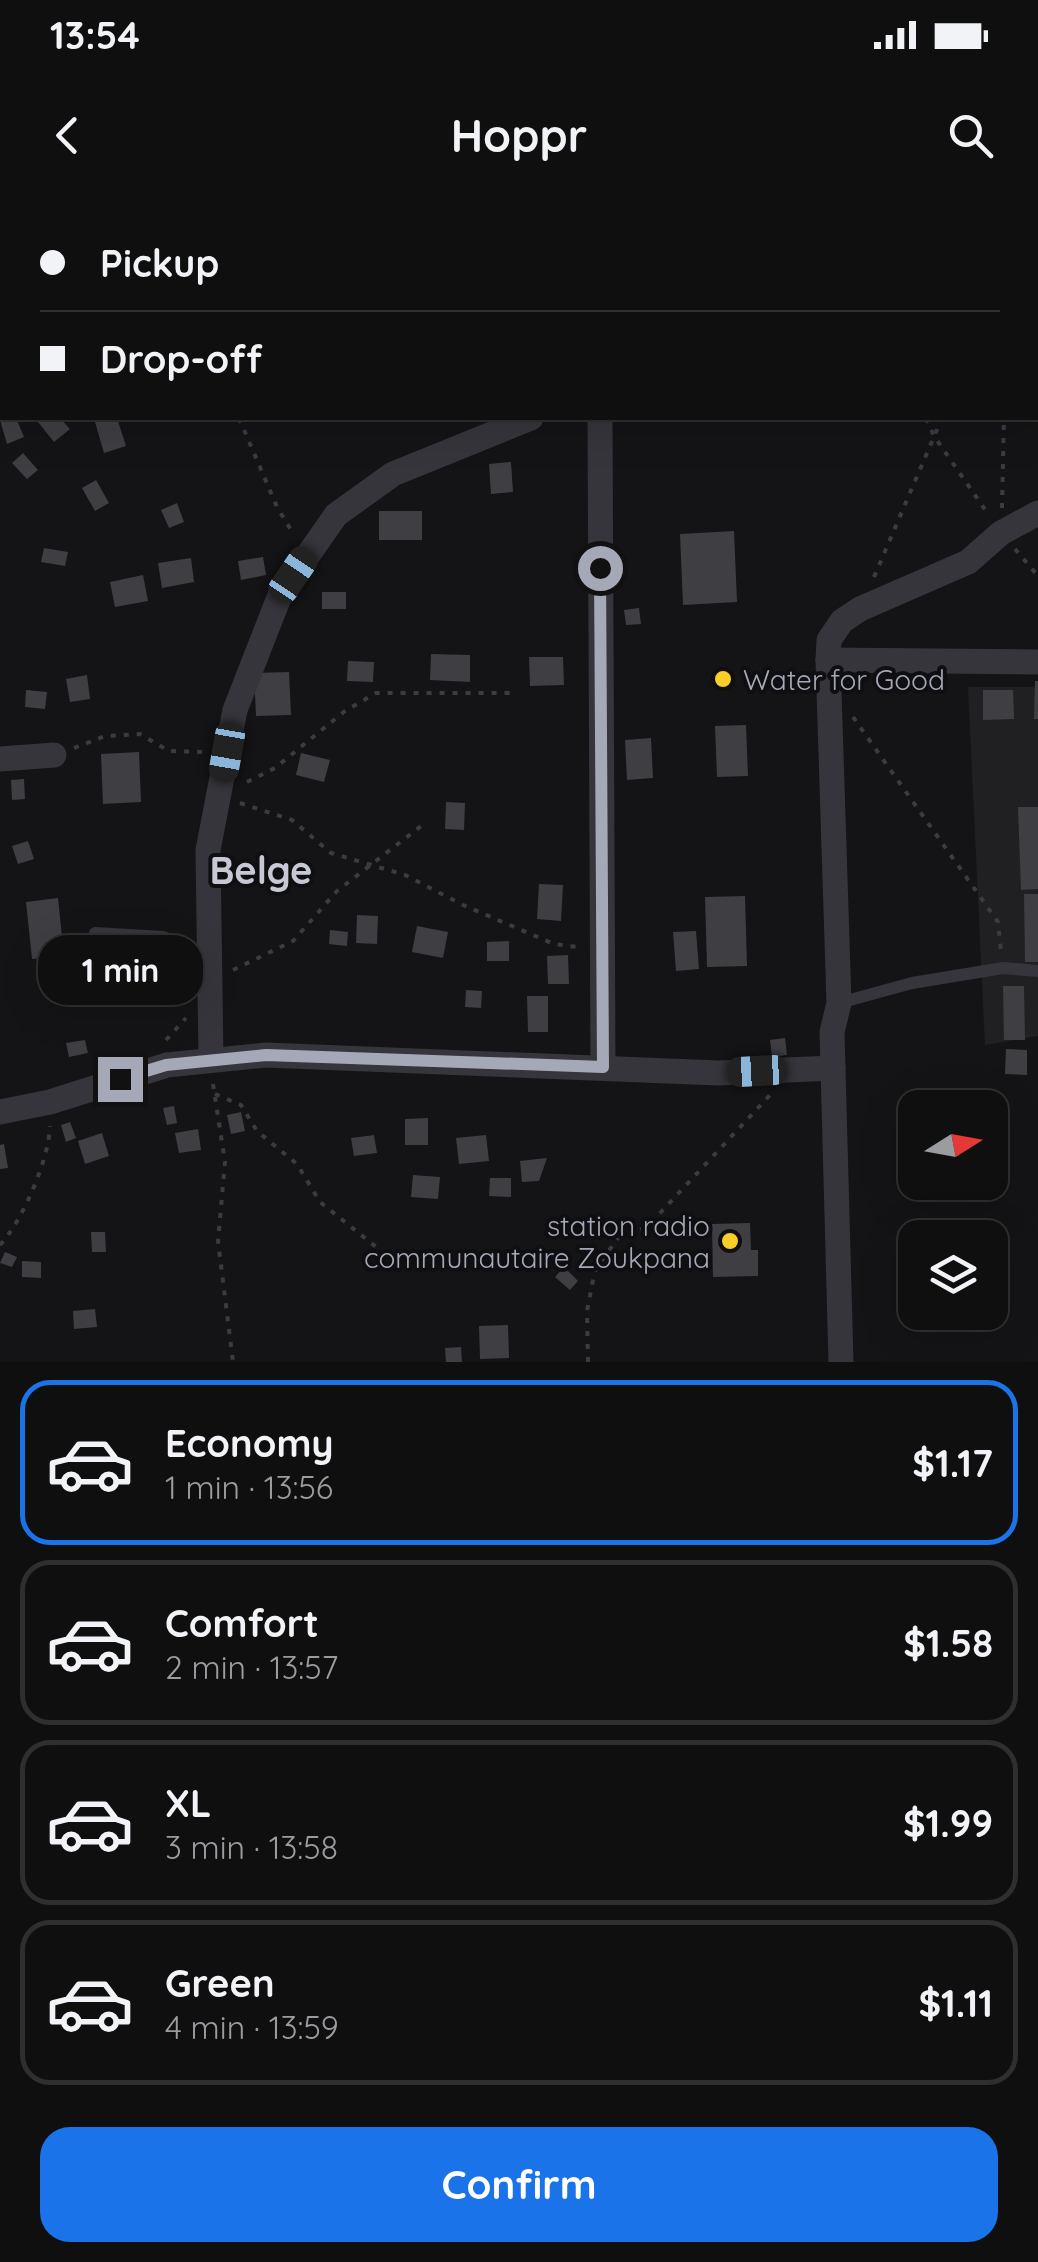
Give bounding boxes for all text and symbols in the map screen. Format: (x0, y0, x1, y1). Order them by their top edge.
text: 13:54 (50, 11, 140, 59)
text: Hoppr (451, 107, 587, 163)
icon: back (40, 108, 95, 163)
icon: search (943, 108, 998, 163)
text: Pickup (100, 239, 219, 287)
text: Drop-off (100, 335, 262, 383)
car (264, 542, 322, 608)
route start (578, 546, 623, 591)
place label: Water for Good (743, 662, 945, 697)
marker: Water for Good (712, 668, 734, 690)
car (207, 720, 247, 784)
district label: Belge (209, 846, 313, 894)
callout: 1 min (38, 934, 202, 1004)
text: 1 min (82, 950, 159, 990)
car (726, 1054, 788, 1088)
route end (98, 1057, 143, 1102)
north arrow (898, 1090, 1008, 1200)
map controls (898, 1090, 1008, 1330)
place label: station radio communautaire Zoukpana (364, 1208, 710, 1275)
button: layers (898, 1220, 1008, 1330)
marker: station radio communautaire Zoukpana (719, 1230, 741, 1252)
icon: car (45, 1418, 135, 1508)
text: Economy (165, 1419, 334, 1467)
text: $1.17 (912, 1439, 993, 1487)
text: 1 min · 13:56 (165, 1467, 333, 1507)
icon: car (45, 1598, 135, 1688)
text: Comfort (165, 1599, 319, 1647)
text: $1.58 (903, 1619, 993, 1667)
text: 2 min · 13:57 (165, 1647, 338, 1687)
icon: car (45, 1778, 135, 1868)
text: XL (165, 1779, 211, 1827)
text: $1.99 (903, 1799, 993, 1847)
text: 3 min · 13:58 (165, 1827, 338, 1867)
icon: car (45, 1958, 135, 2048)
text: Green (165, 1959, 275, 2007)
text: $1.11 (918, 1979, 993, 2027)
text: 4 min · 13:59 (165, 2007, 339, 2047)
button: Confirm (40, 2127, 998, 2242)

